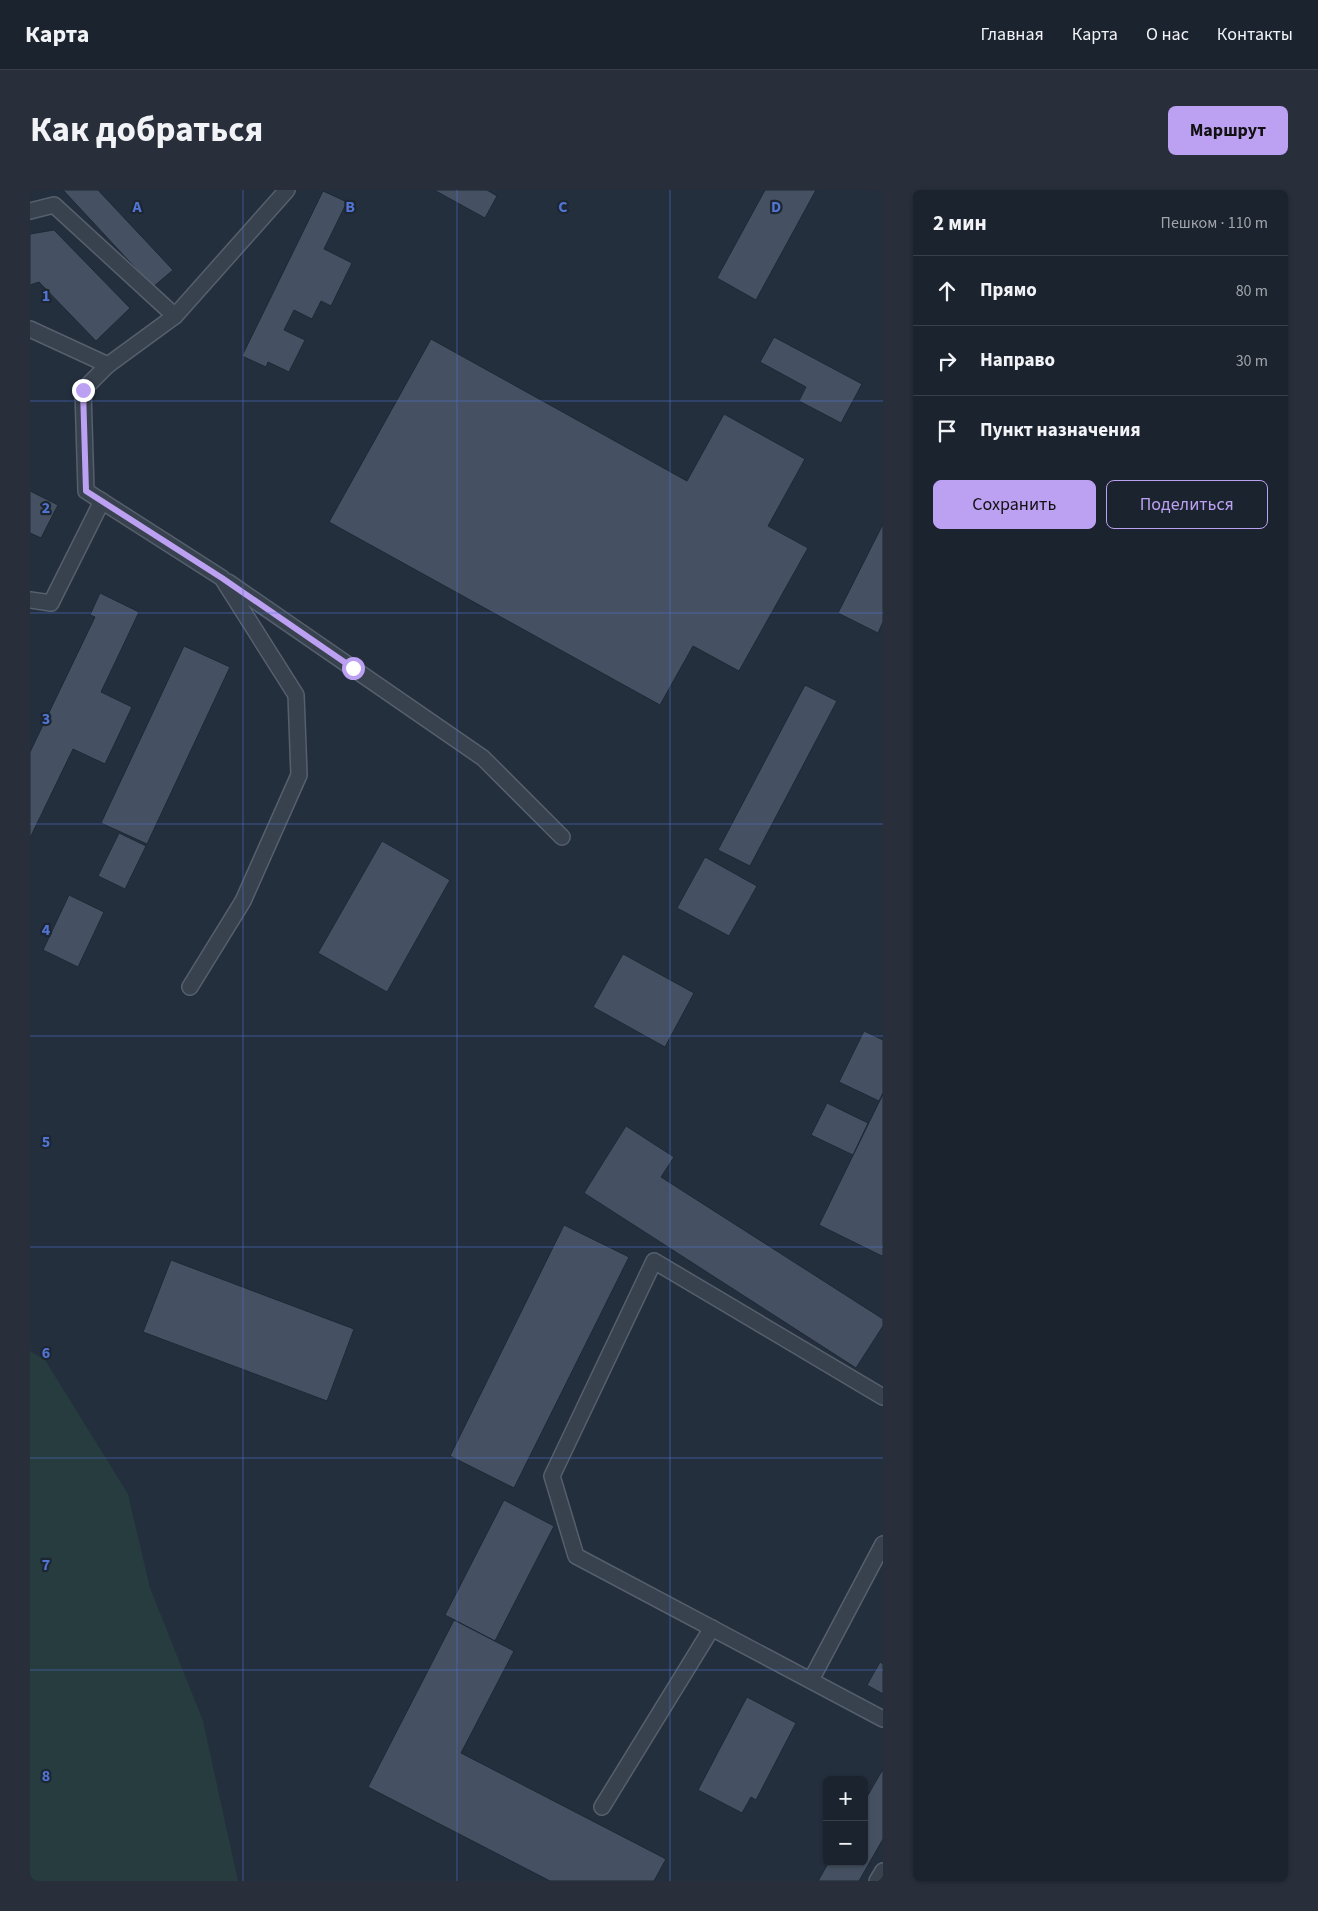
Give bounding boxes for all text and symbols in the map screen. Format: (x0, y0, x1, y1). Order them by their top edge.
text: Карта (25, 17, 89, 52)
text: Главная (981, 22, 1044, 47)
text: Карта (1072, 22, 1118, 47)
text: О нас (1146, 22, 1189, 47)
text: Контакты (1217, 22, 1293, 47)
text: Как добраться (30, 105, 263, 155)
button: Маршрут (1168, 106, 1288, 155)
text: A (131, 196, 142, 218)
text: B (345, 196, 355, 218)
text: C (558, 196, 568, 218)
text: D (771, 196, 781, 218)
text: 2 мин (933, 208, 987, 238)
text: Пешком · 110 m (1161, 212, 1268, 234)
icon: ahead (933, 277, 961, 305)
text: Прямо (980, 277, 1037, 304)
text: 80 m (1236, 280, 1268, 302)
text: 1 (42, 285, 50, 307)
icon: right (933, 347, 961, 375)
text: Направо (980, 347, 1055, 374)
text: 30 m (1236, 350, 1268, 372)
route end (72, 379, 95, 402)
icon: arrive (933, 417, 961, 445)
text: Пункт назначения (980, 417, 1141, 444)
button: Сохранить (933, 480, 1096, 529)
button: Поделиться (1106, 480, 1268, 529)
text: 2 (42, 497, 50, 519)
route start (342, 657, 365, 680)
text: 3 (42, 708, 50, 730)
text: 4 (42, 919, 51, 941)
text: 5 (42, 1131, 50, 1153)
text: 6 (42, 1342, 50, 1364)
text: 7 (42, 1554, 50, 1576)
text: 8 (42, 1765, 50, 1787)
map controls (823, 1776, 868, 1866)
button: + (823, 1776, 868, 1821)
button: − (823, 1821, 868, 1866)

